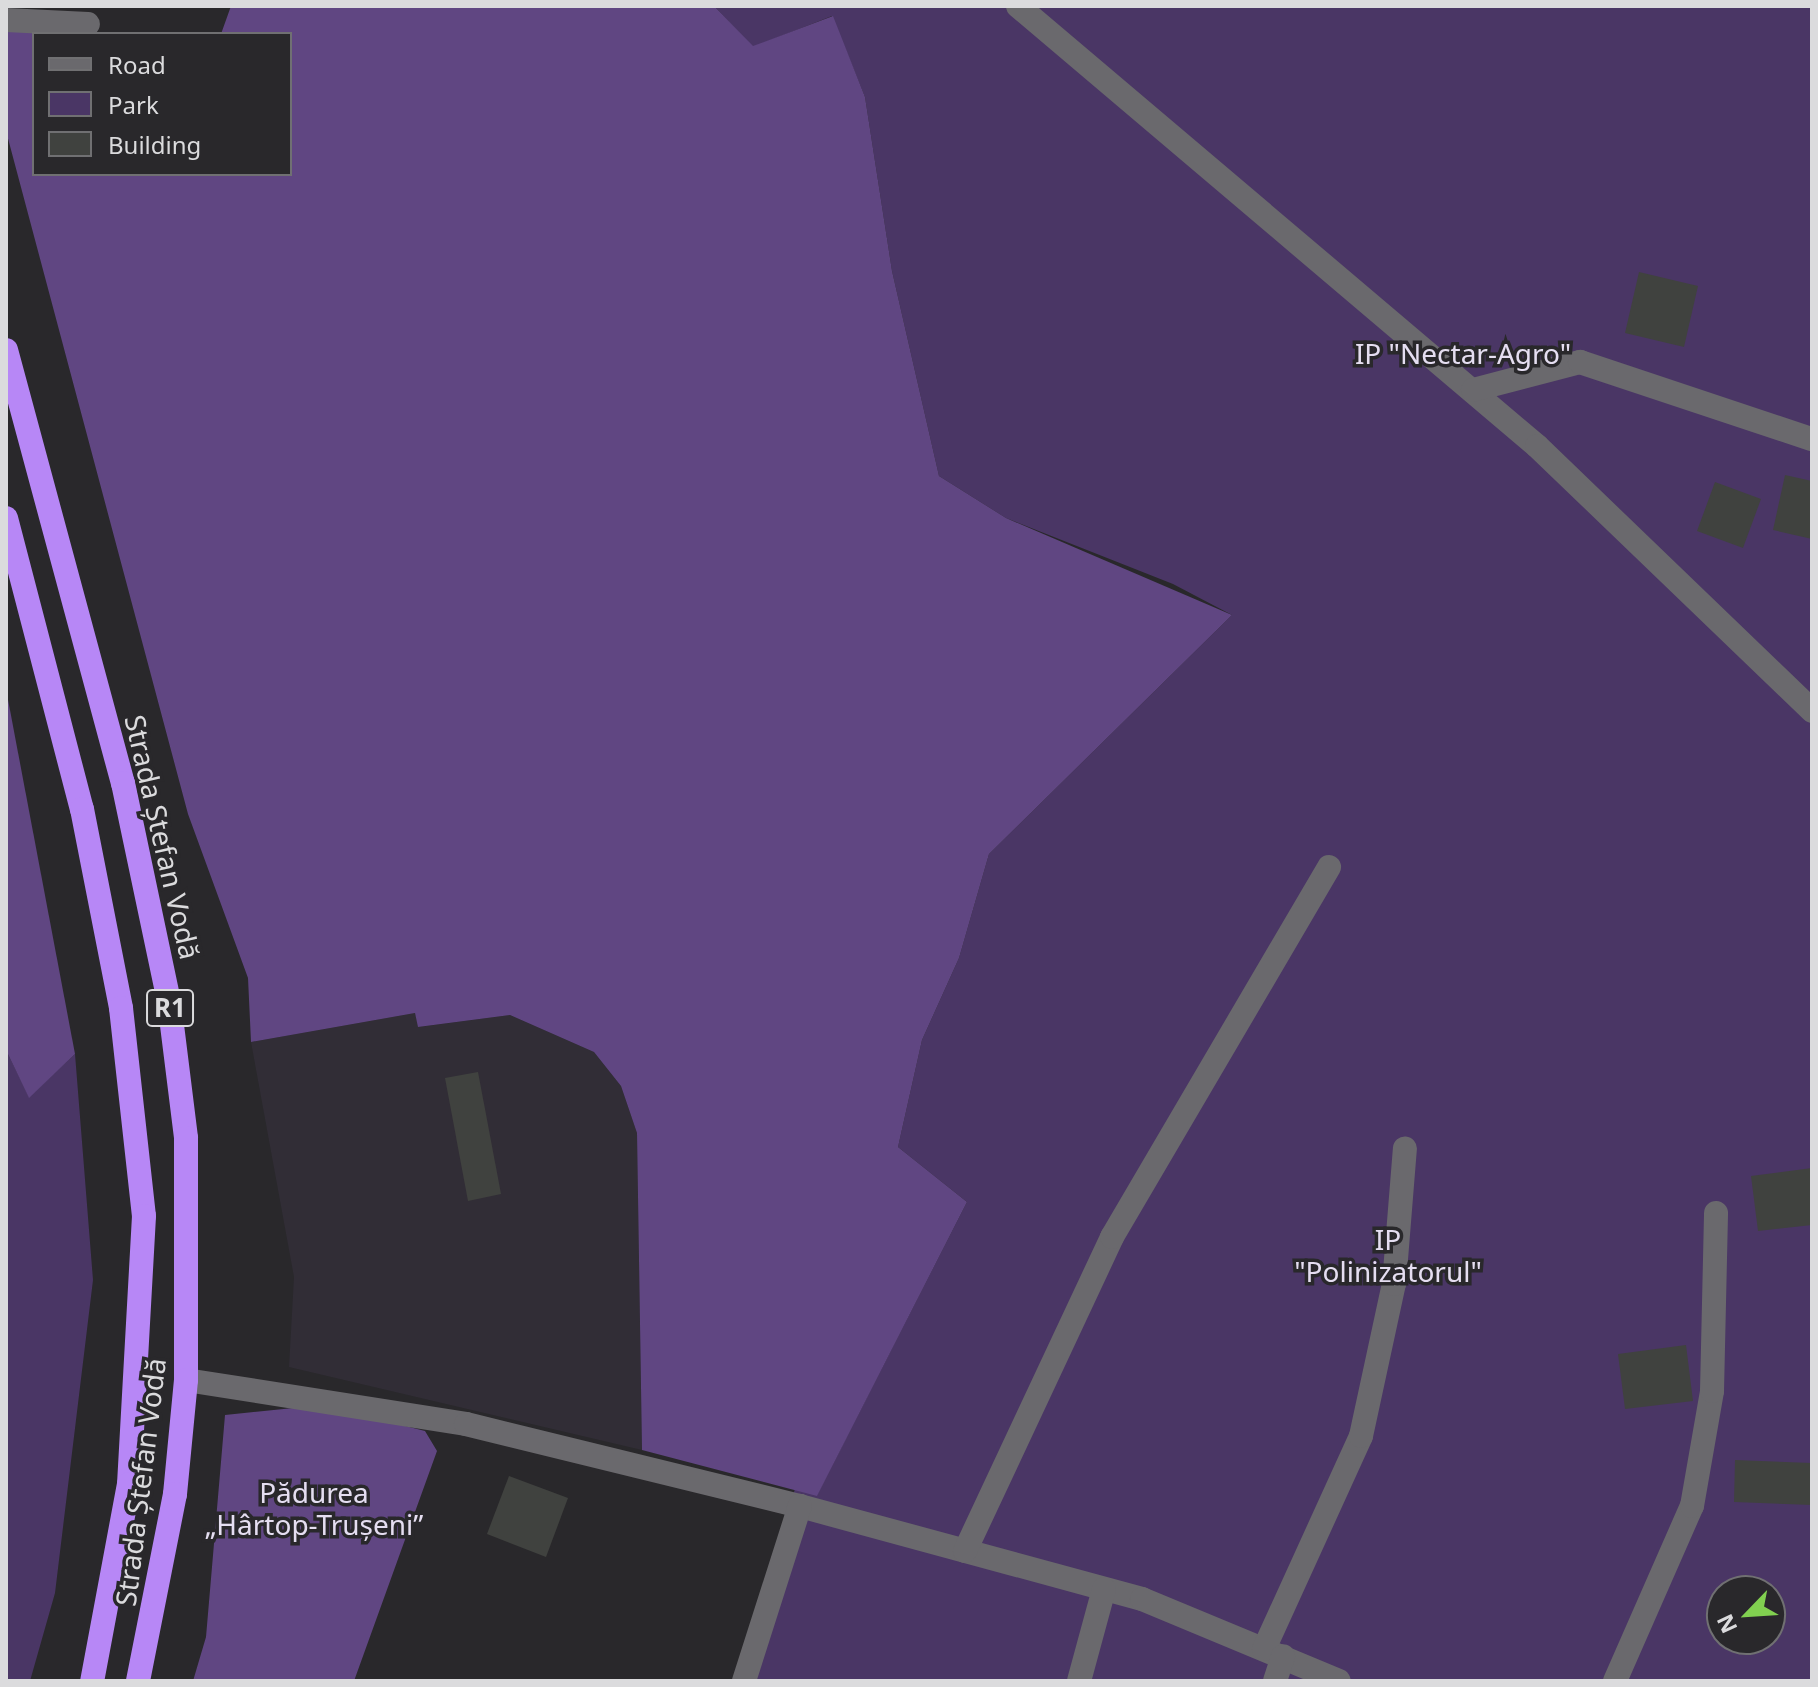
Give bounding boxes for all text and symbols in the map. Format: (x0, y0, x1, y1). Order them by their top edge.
legend (32, 32, 292, 176)
text: Road (108, 48, 166, 81)
text: Park (108, 88, 159, 121)
text: Building (108, 128, 201, 161)
park label: IP "Nectar-Agro" (1355, 336, 1571, 370)
street label: Strada Ștefan Vodă (119, 712, 207, 962)
road number: R1 (146, 986, 194, 1030)
park label: IP "Polinizatorul" (1294, 1222, 1482, 1288)
street label: Strada Ștefan Vodă (108, 1356, 172, 1608)
park label: Pădurea „Hârtop-Trușeni” (205, 1475, 423, 1541)
north arrow (1706, 1575, 1786, 1655)
text: N (1709, 1610, 1743, 1639)

